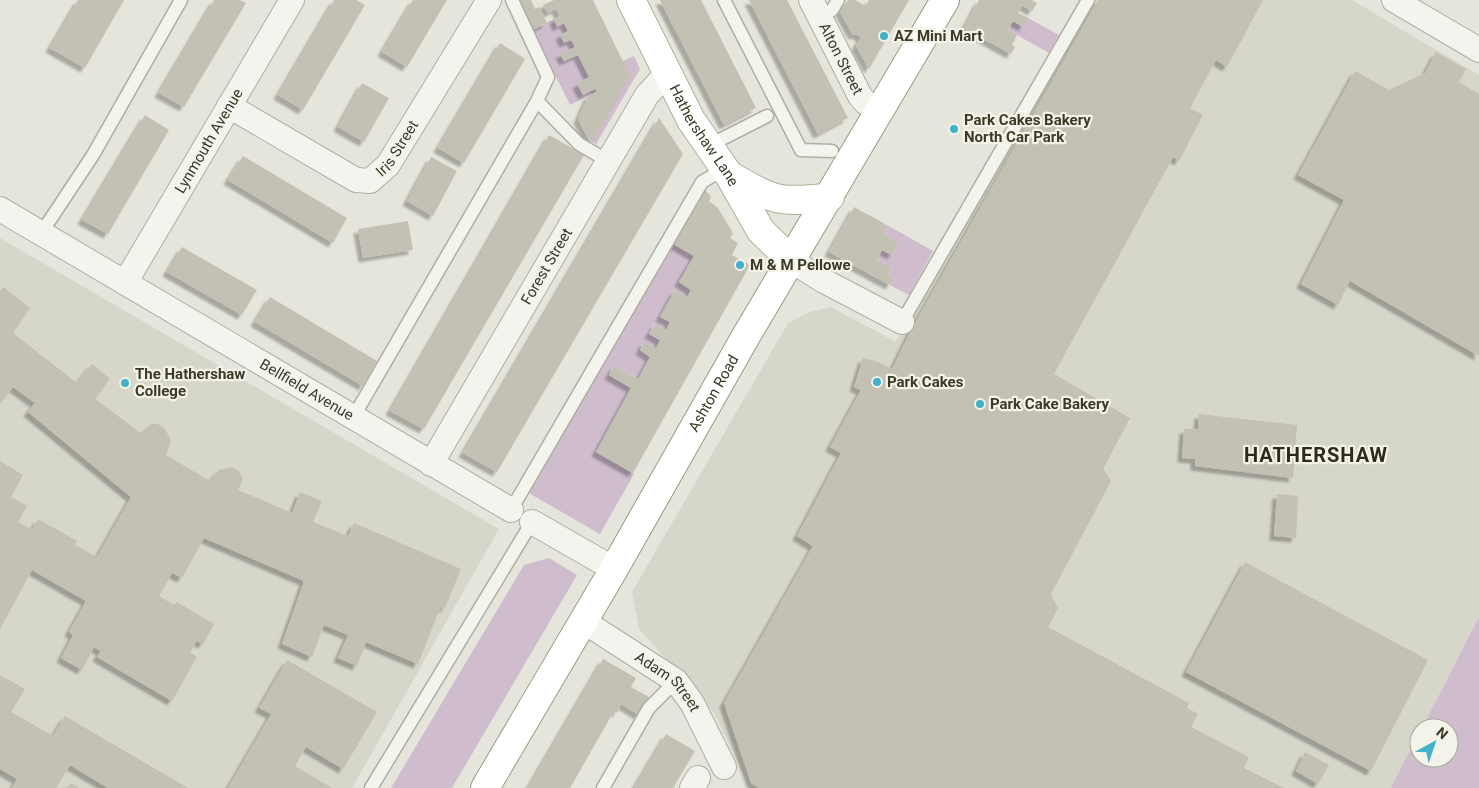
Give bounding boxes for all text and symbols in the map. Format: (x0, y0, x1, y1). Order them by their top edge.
street label: Alton Street (815, 20, 867, 98)
place label: AZ Mini Mart (894, 27, 982, 45)
marker: AZ Mini Mart (878, 30, 890, 42)
street label: Hathershaw Lane (666, 81, 742, 189)
street label: Lynmouth Avenue (171, 85, 247, 197)
place label: Park Cakes Bakery North Car Park (964, 111, 1091, 146)
street label: Iris Street (372, 117, 422, 180)
marker: Park Cakes Bakery North Car Park (948, 123, 960, 135)
street label: Forest Street (517, 225, 576, 308)
place label: M & M Pellowe (750, 256, 851, 274)
marker: M & M Pellowe (734, 259, 746, 271)
street label: Ashton Road (685, 352, 742, 435)
street label: Bellfield Avenue (257, 355, 357, 424)
place label: The Hathershaw College (135, 365, 245, 400)
place label: Park Cakes (887, 373, 964, 391)
marker: Park Cakes (871, 376, 883, 388)
marker: The Hathershaw College (119, 377, 131, 389)
place label: Park Cake Bakery (990, 395, 1110, 413)
marker: Park Cake Bakery (974, 398, 986, 410)
district label: HATHERSHAW (1244, 443, 1388, 467)
street label: Adam Street (631, 648, 704, 715)
north arrow (1409, 718, 1459, 768)
text: N (1433, 724, 1451, 742)

